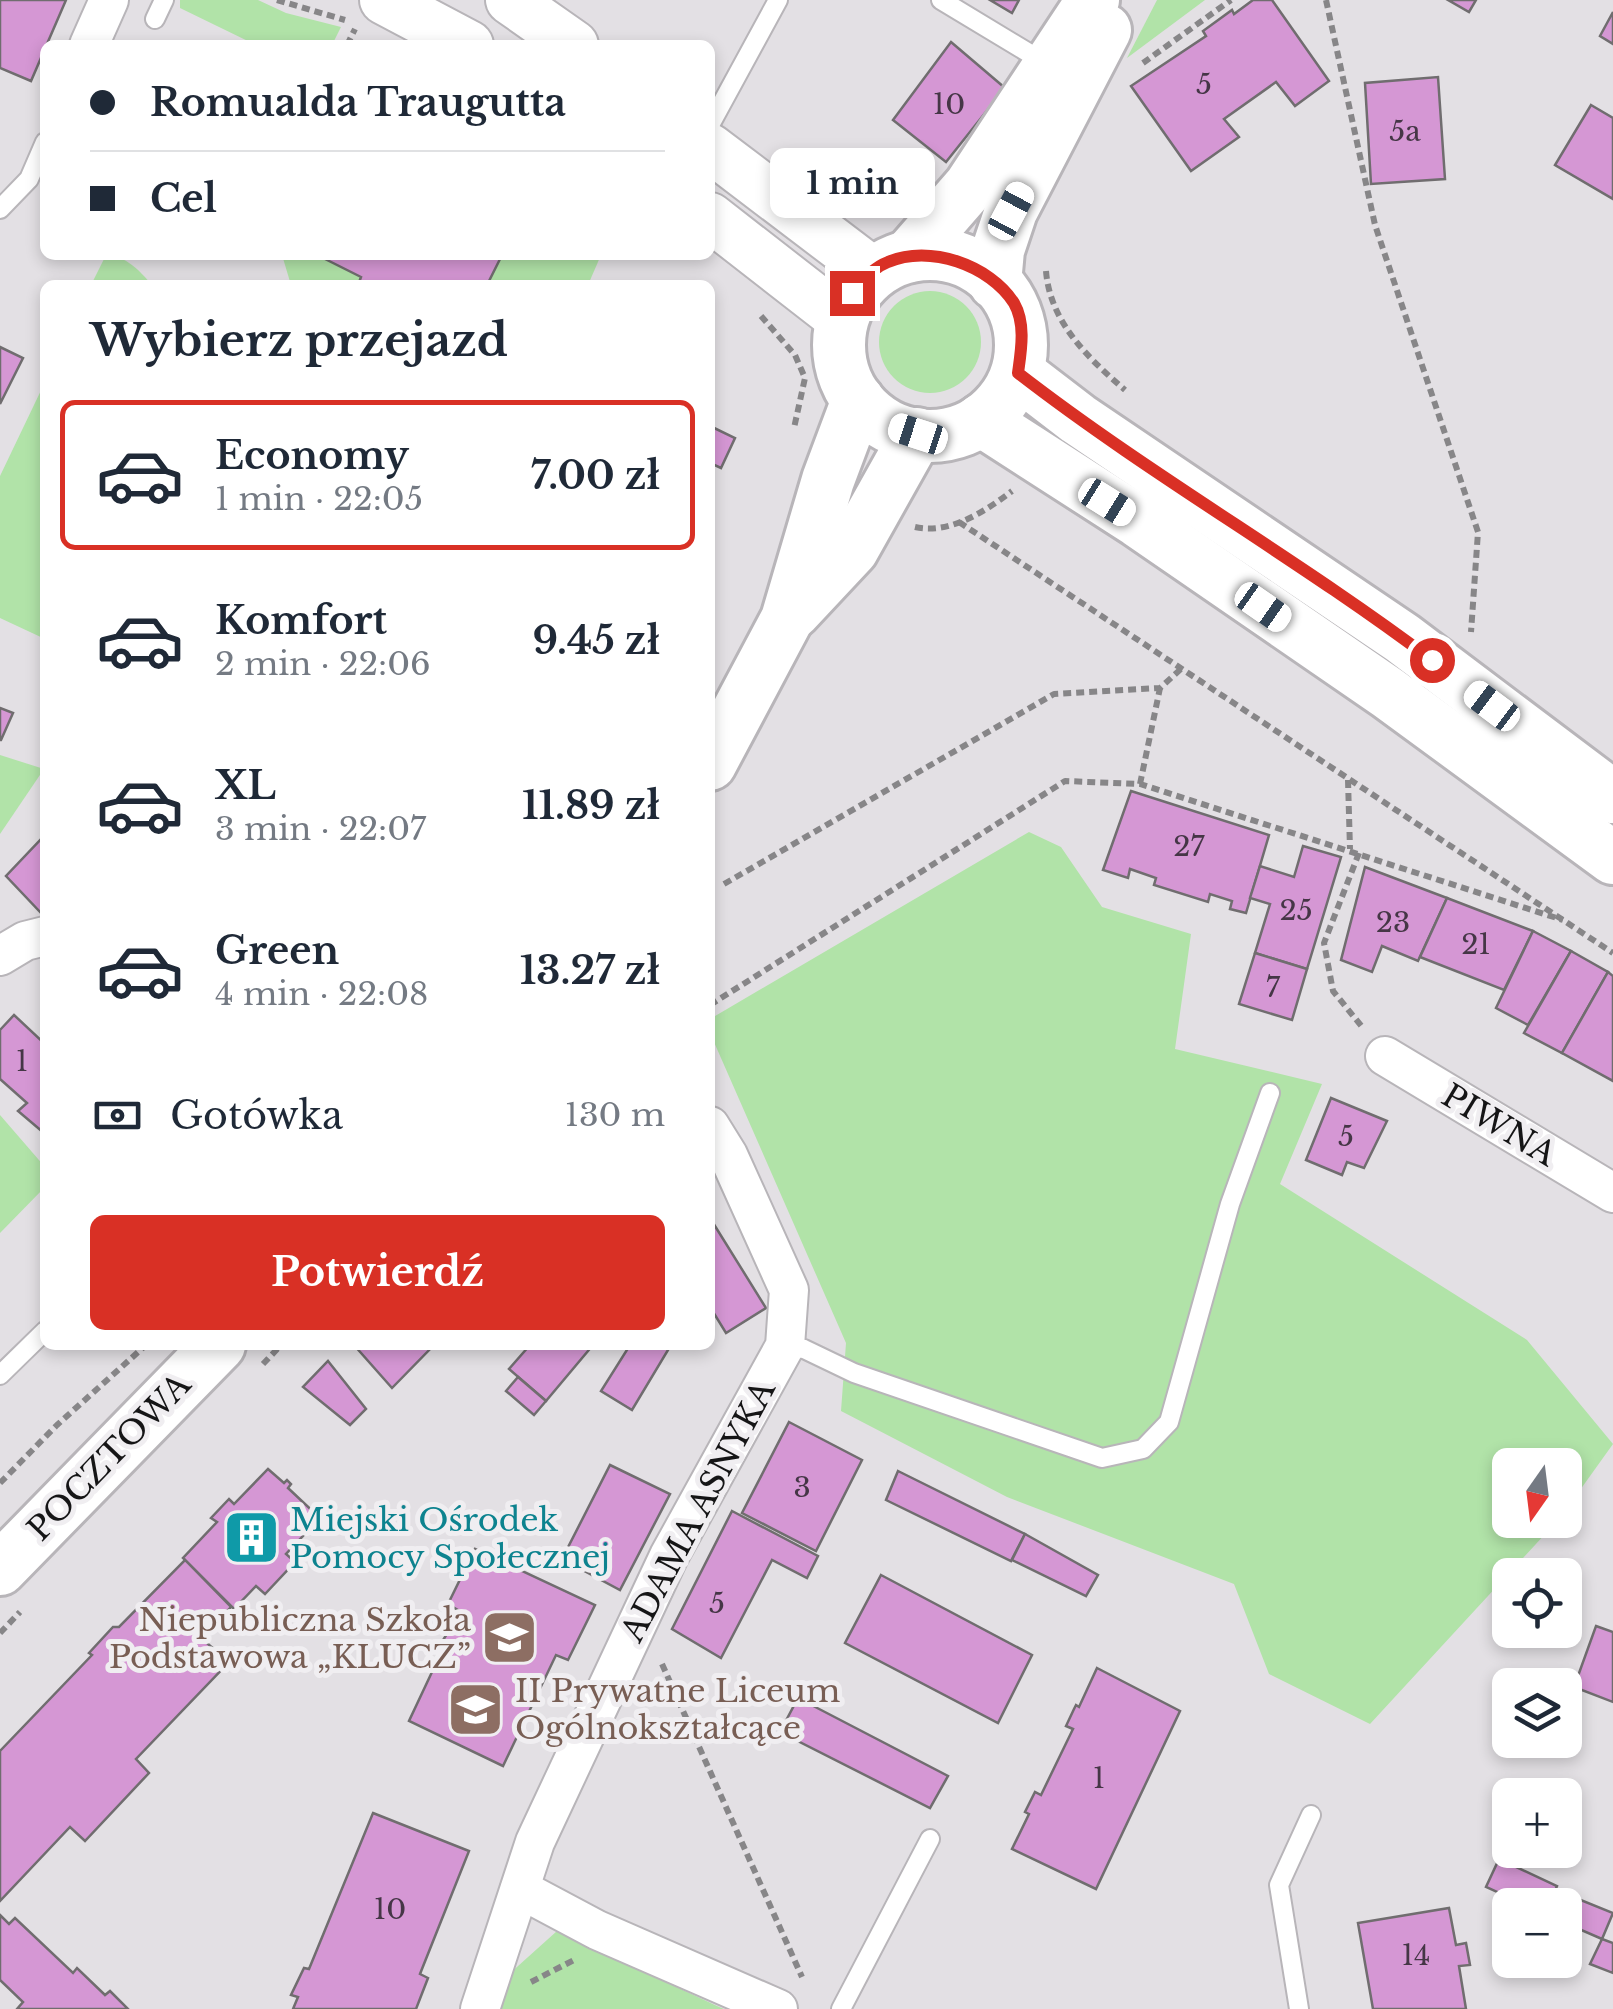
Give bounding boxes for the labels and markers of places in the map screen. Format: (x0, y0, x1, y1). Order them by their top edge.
place label: Miejski Ośrodek Pomocy Społecznej (290, 1500, 610, 1577)
building icon: Miejski Ośrodek Pomocy Społecznej (221, 1508, 281, 1568)
place label: Niepubliczna Szkoła Podstawowa „KLUCZ” (109, 1600, 471, 1677)
school or university icon: Niepubliczna Szkoła Podstawowa „KLUCZ” (480, 1608, 540, 1668)
place label: II Prywatne Liceum Ogólnokształcące (515, 1671, 840, 1748)
school or university icon: II Prywatne Liceum Ogólnokształcące (446, 1679, 506, 1739)

